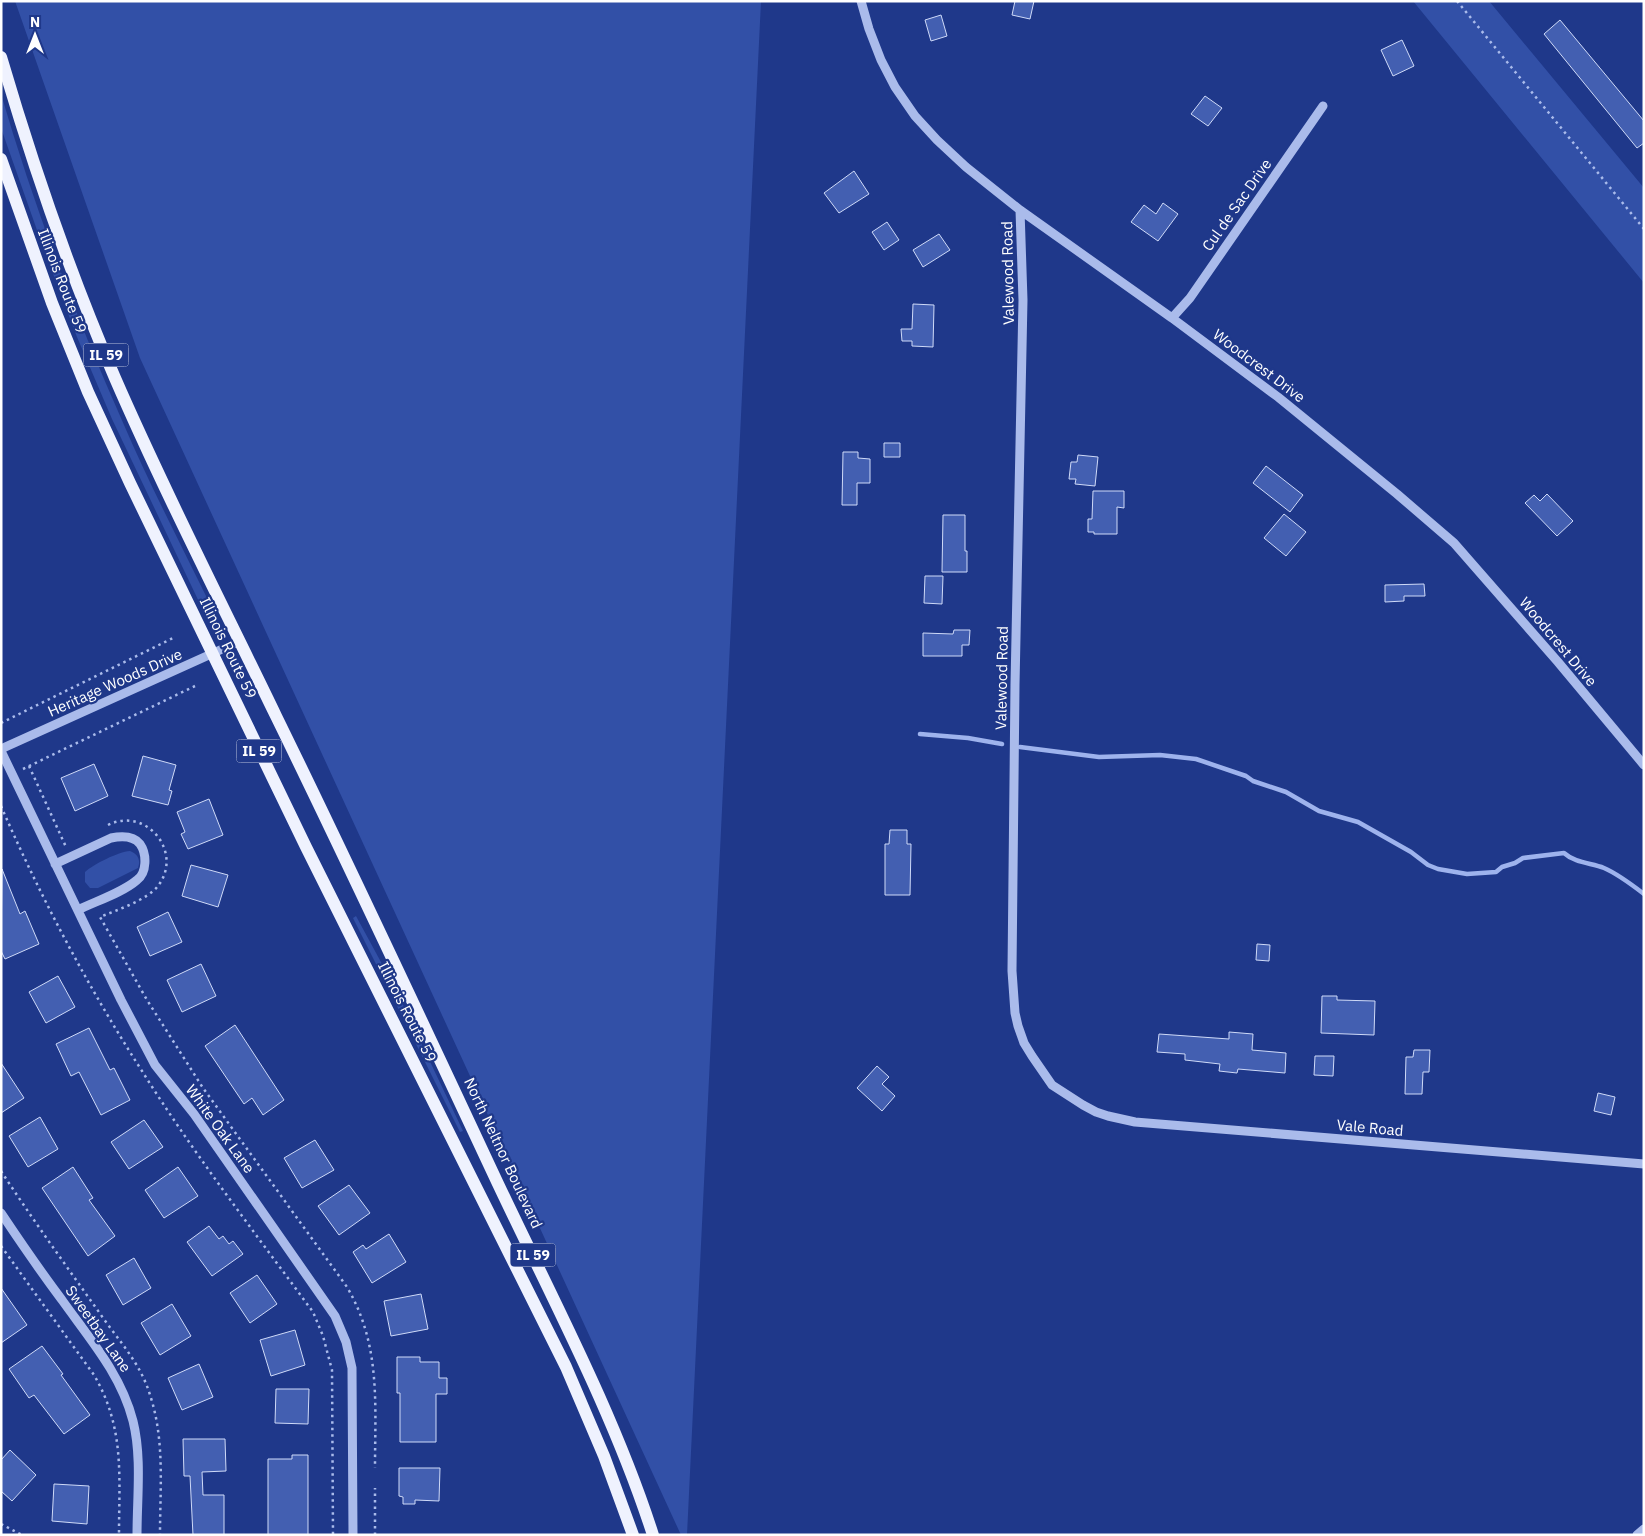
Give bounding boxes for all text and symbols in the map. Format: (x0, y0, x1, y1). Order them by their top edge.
north arrow (10, 10, 60, 60)
text: N (30, 13, 40, 31)
street label: Cul de Sac Drive (1198, 155, 1276, 255)
street label: Valewood Road (997, 221, 1018, 325)
street label: Illinois Route 59 (34, 226, 91, 336)
street label: Woodcrest Drive (1209, 325, 1309, 406)
road number: IL 59 (84, 344, 128, 366)
street label: Woodcrest Drive (1516, 593, 1601, 690)
street label: Illinois Route 59 (196, 594, 261, 702)
street label: Valewood Road (991, 626, 1012, 730)
street label: Heritage Woods Drive (45, 644, 185, 721)
road number: IL 59 (236, 739, 282, 762)
street label: Illinois Route 59 (374, 958, 441, 1065)
street label: North Neltnor Boulevard (460, 1074, 547, 1231)
street label: White Oak Lane (182, 1081, 259, 1177)
street label: Vale Road (1336, 1115, 1404, 1140)
road number: IL 59 (510, 1244, 556, 1266)
street label: Sweetbay Lane (61, 1282, 135, 1376)

